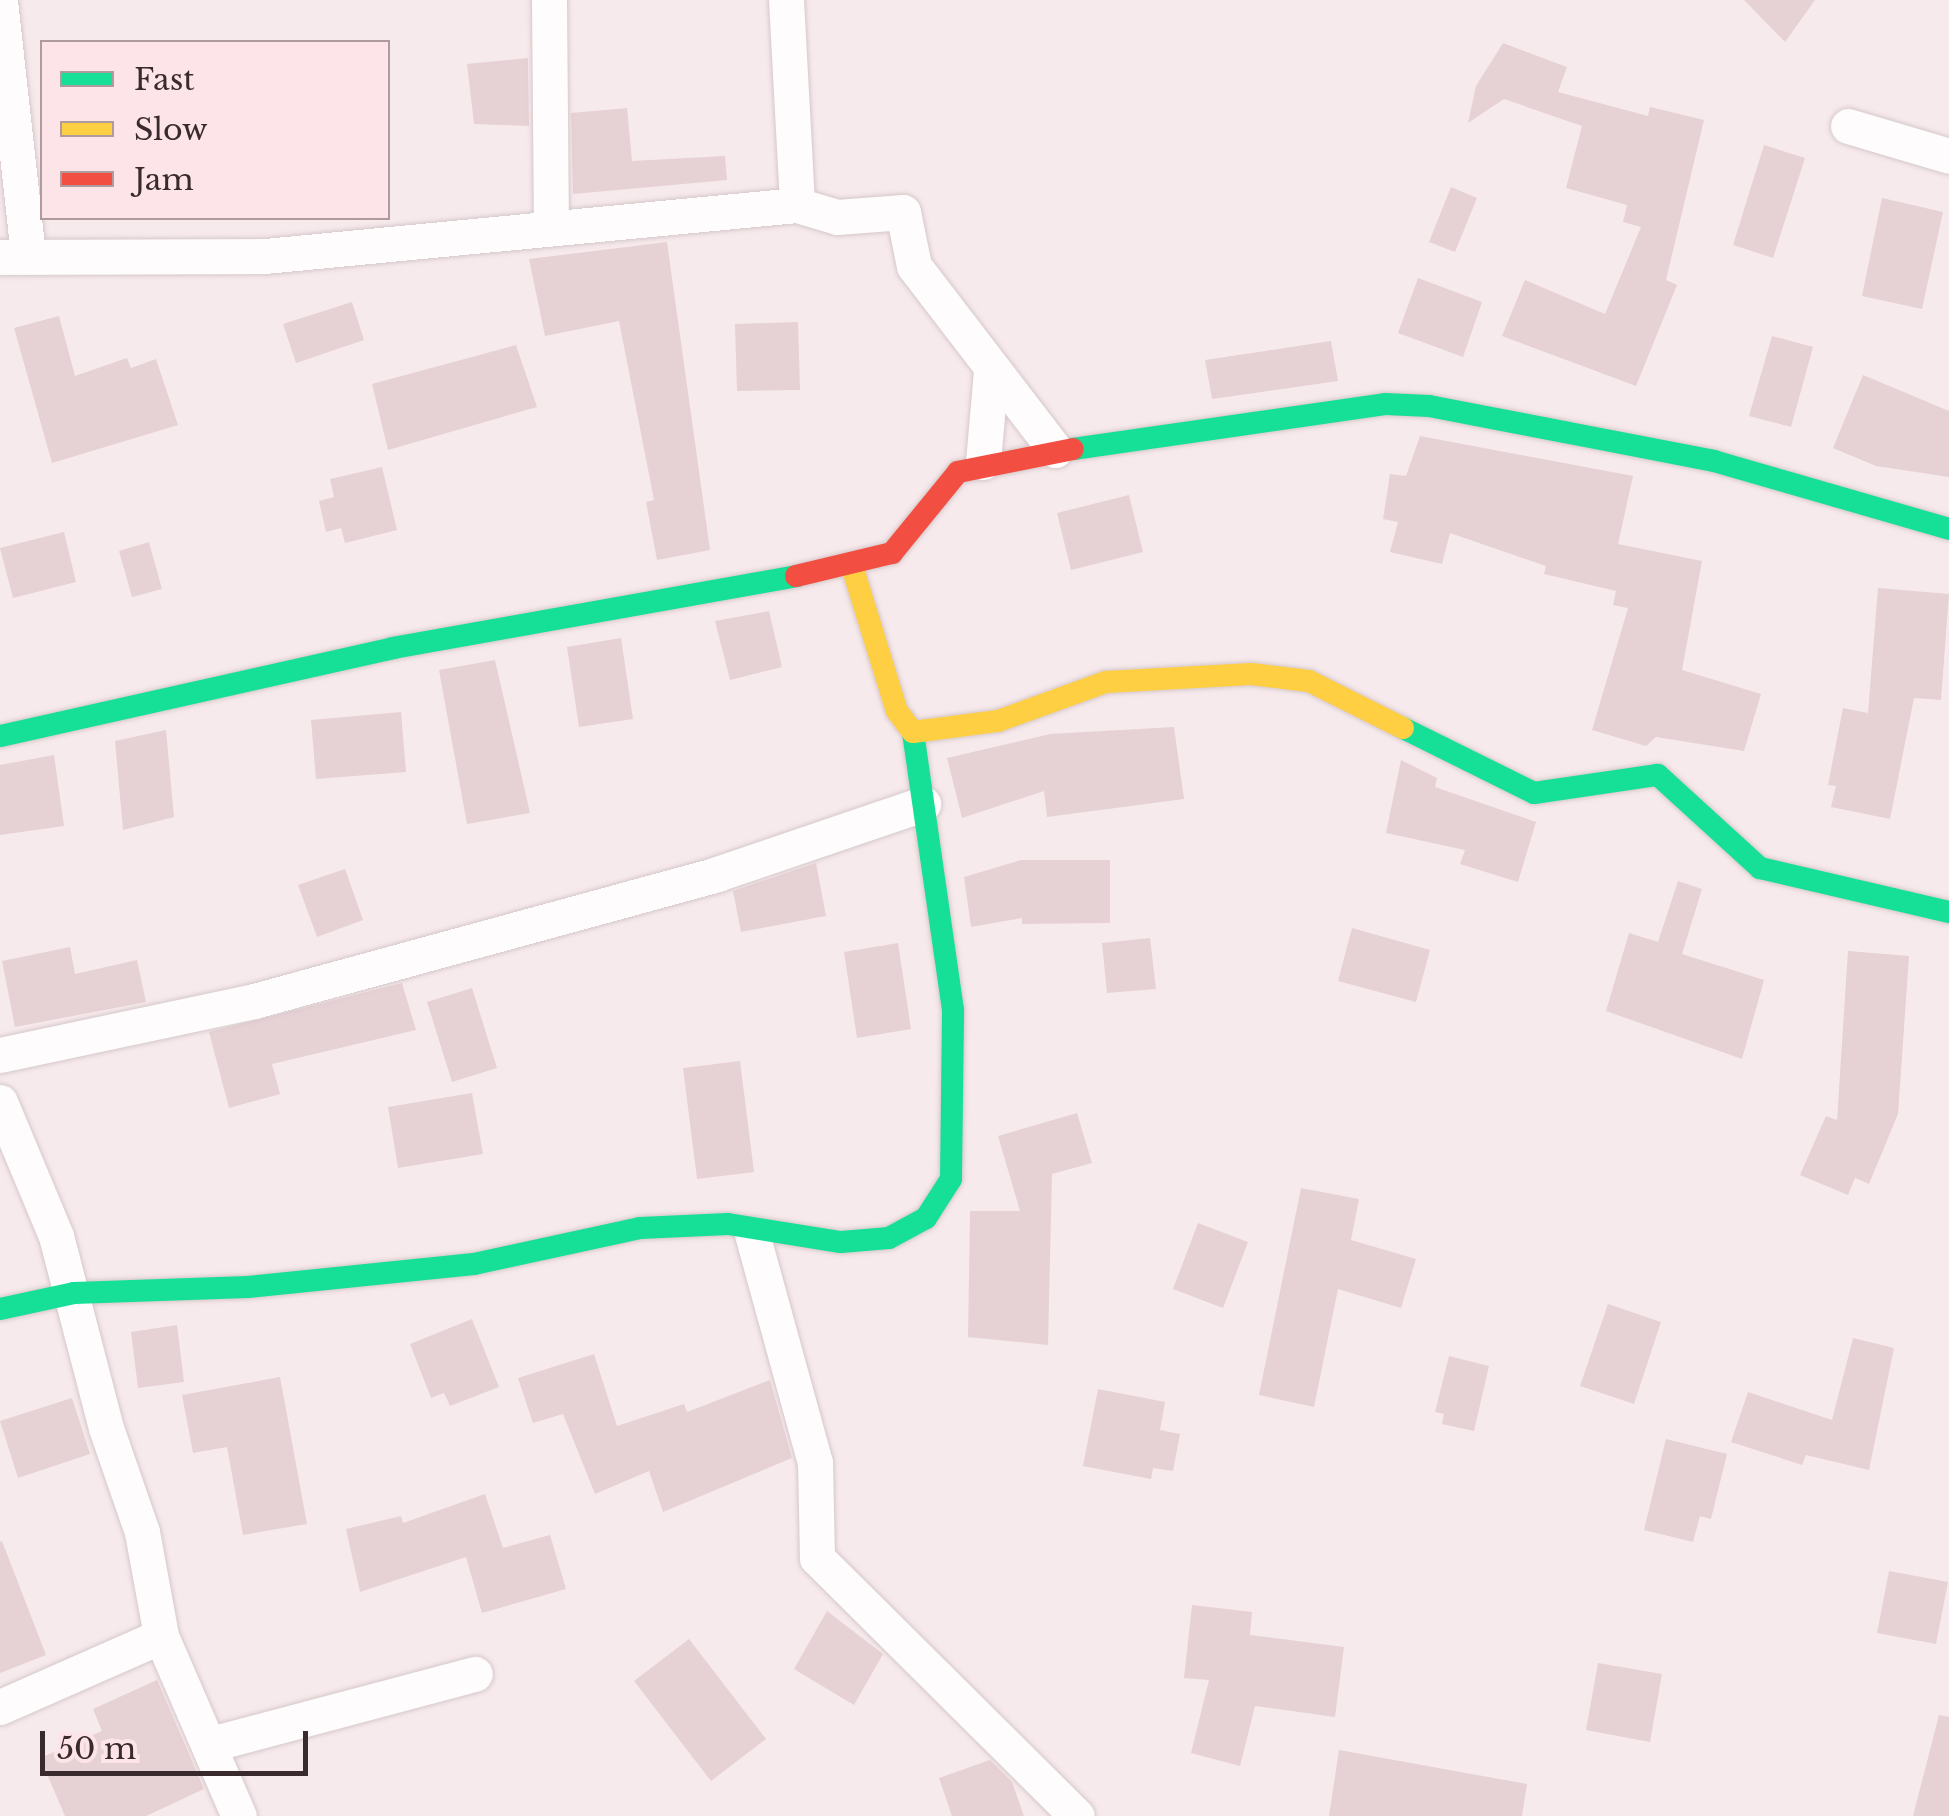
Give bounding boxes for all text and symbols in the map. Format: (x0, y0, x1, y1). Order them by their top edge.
legend (40, 40, 390, 220)
text: Fast (134, 61, 195, 98)
text: Slow (134, 111, 208, 148)
text: Jam (134, 161, 194, 198)
scale bar (45, 1711, 312, 1773)
text: 50 m (57, 1730, 136, 1767)

